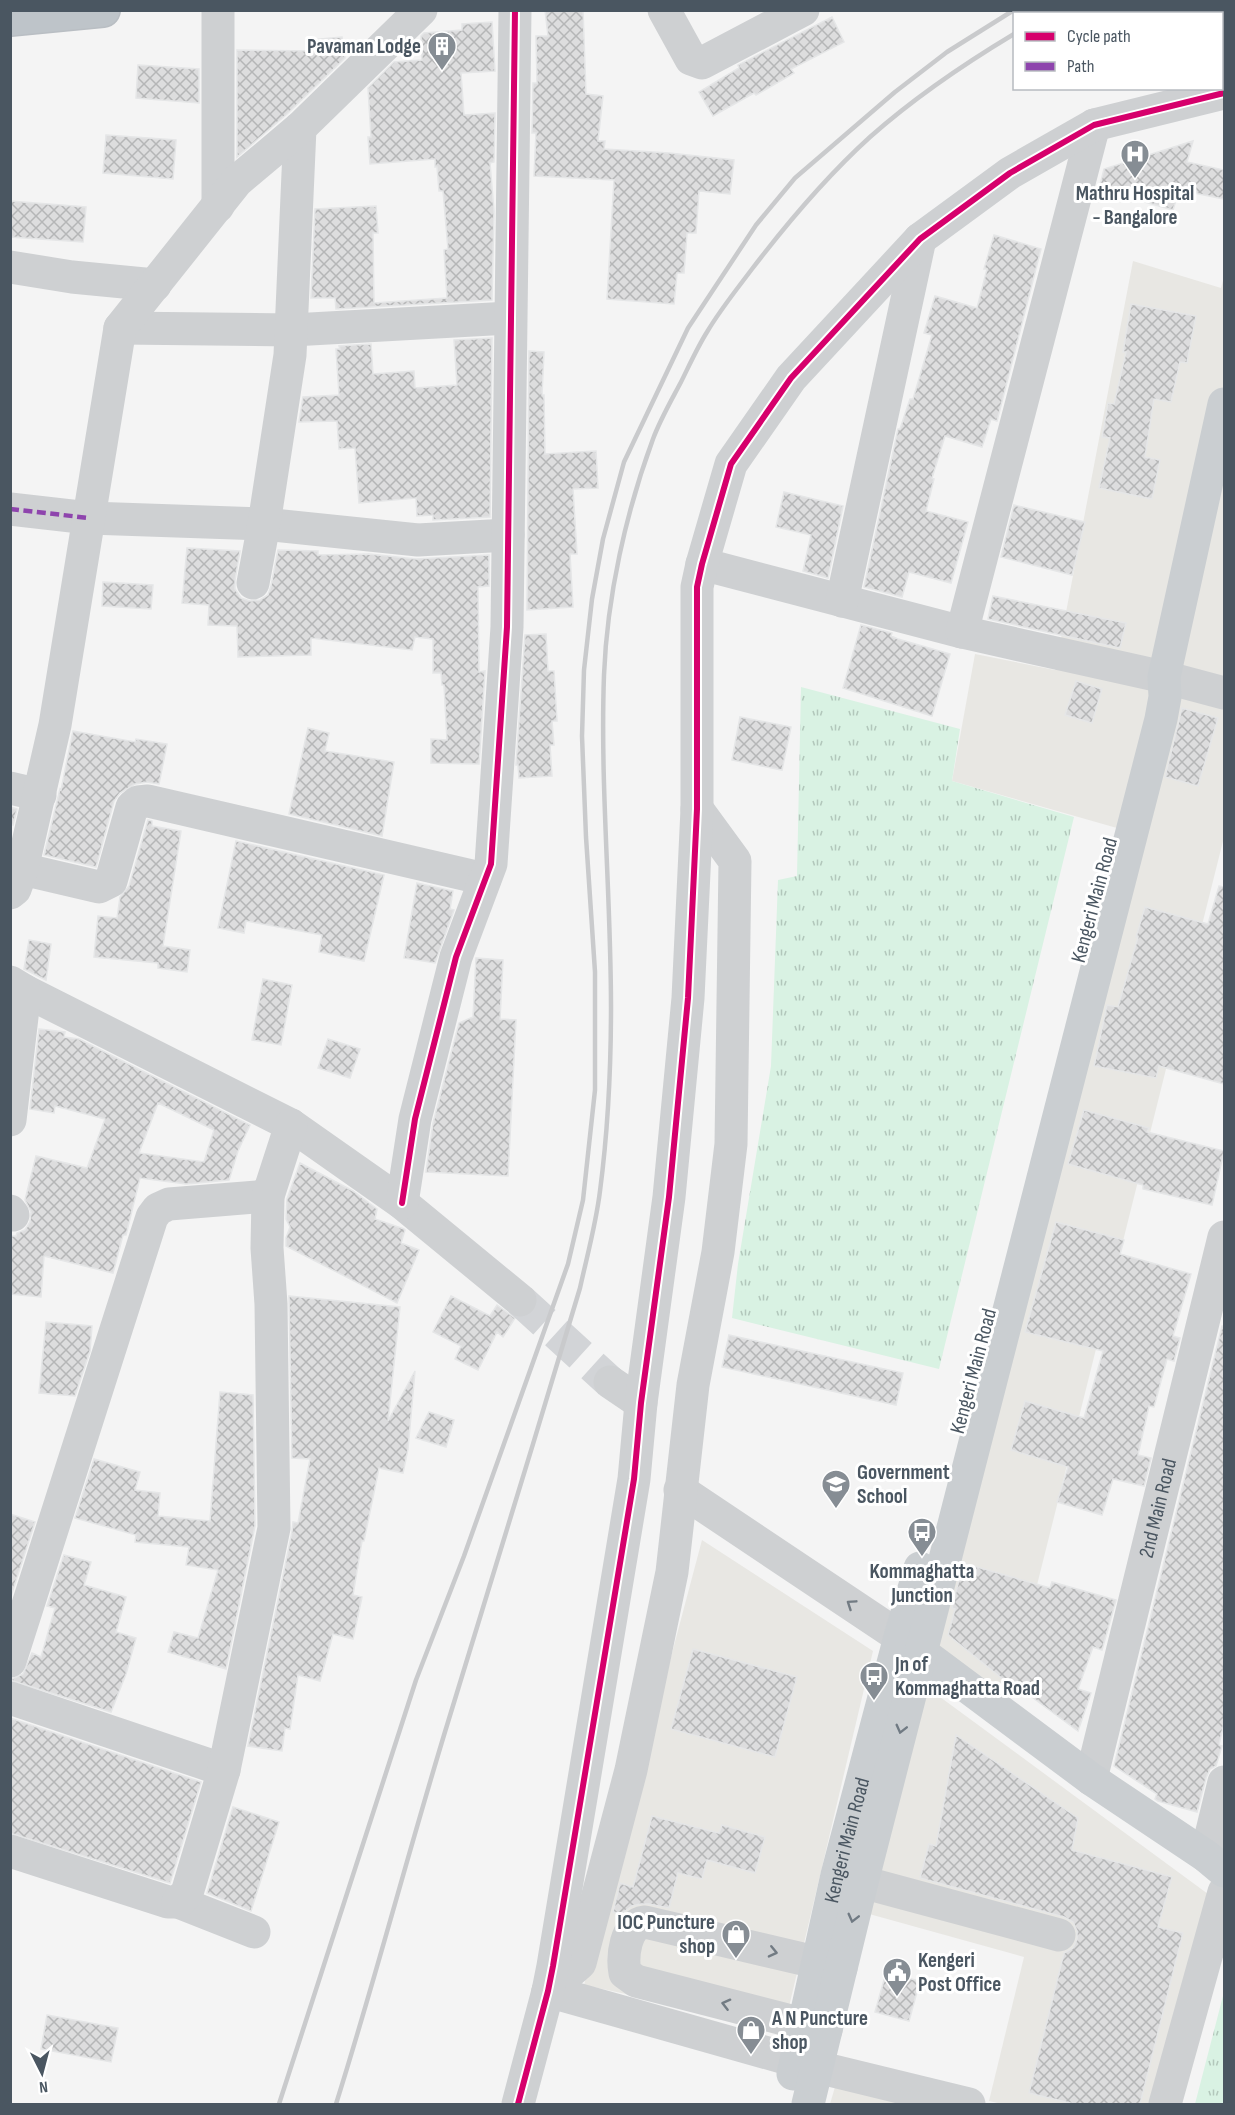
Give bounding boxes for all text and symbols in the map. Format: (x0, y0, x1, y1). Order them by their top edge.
legend (1013, 12, 1223, 90)
text: Cycle path (1067, 26, 1131, 47)
building icon: Pavaman Lodge (426, 30, 458, 72)
place label: Pavaman Lodge (307, 34, 421, 59)
text: Path (1067, 56, 1095, 77)
hospital icon: Mathru Hospital - Bangalore (1119, 138, 1151, 180)
place label: Mathru Hospital - Bangalore (1076, 181, 1194, 230)
street label: Kengeri Main Road (1066, 835, 1123, 965)
street label: Kengeri Main Road (945, 1306, 1002, 1436)
street label: 2nd Main Road (1134, 1456, 1182, 1560)
place label: Government School (857, 1460, 950, 1509)
school or university icon: Government School (820, 1468, 852, 1510)
bus stop icon: Kommaghatta Junction (906, 1516, 938, 1558)
place label: Kommaghatta Junction (870, 1559, 974, 1608)
one-way arrow (847, 1600, 858, 1611)
place label: Jn of Kommaghatta Road (894, 1652, 1040, 1701)
bus stop icon: Jn of Kommaghatta Road (858, 1660, 890, 1702)
one-way arrow (896, 1724, 909, 1734)
street label: Kengeri Main Road (819, 1775, 875, 1905)
place label: IOC Puncture shop (617, 1910, 715, 1959)
one-way arrow (848, 1913, 861, 1923)
shop icon: IOC Puncture shop (720, 1918, 752, 1960)
one-way arrow (767, 1945, 777, 1958)
place label: Kengeri Post Office (918, 1948, 1001, 1997)
public building icon: Kengeri Post Office (881, 1956, 913, 1998)
one-way arrow (721, 1999, 731, 2012)
place label: A N Puncture shop (771, 2006, 868, 2055)
shop icon: A N Puncture shop (735, 2014, 767, 2056)
north arrow (12, 2043, 72, 2103)
text: N (38, 2077, 49, 2096)

